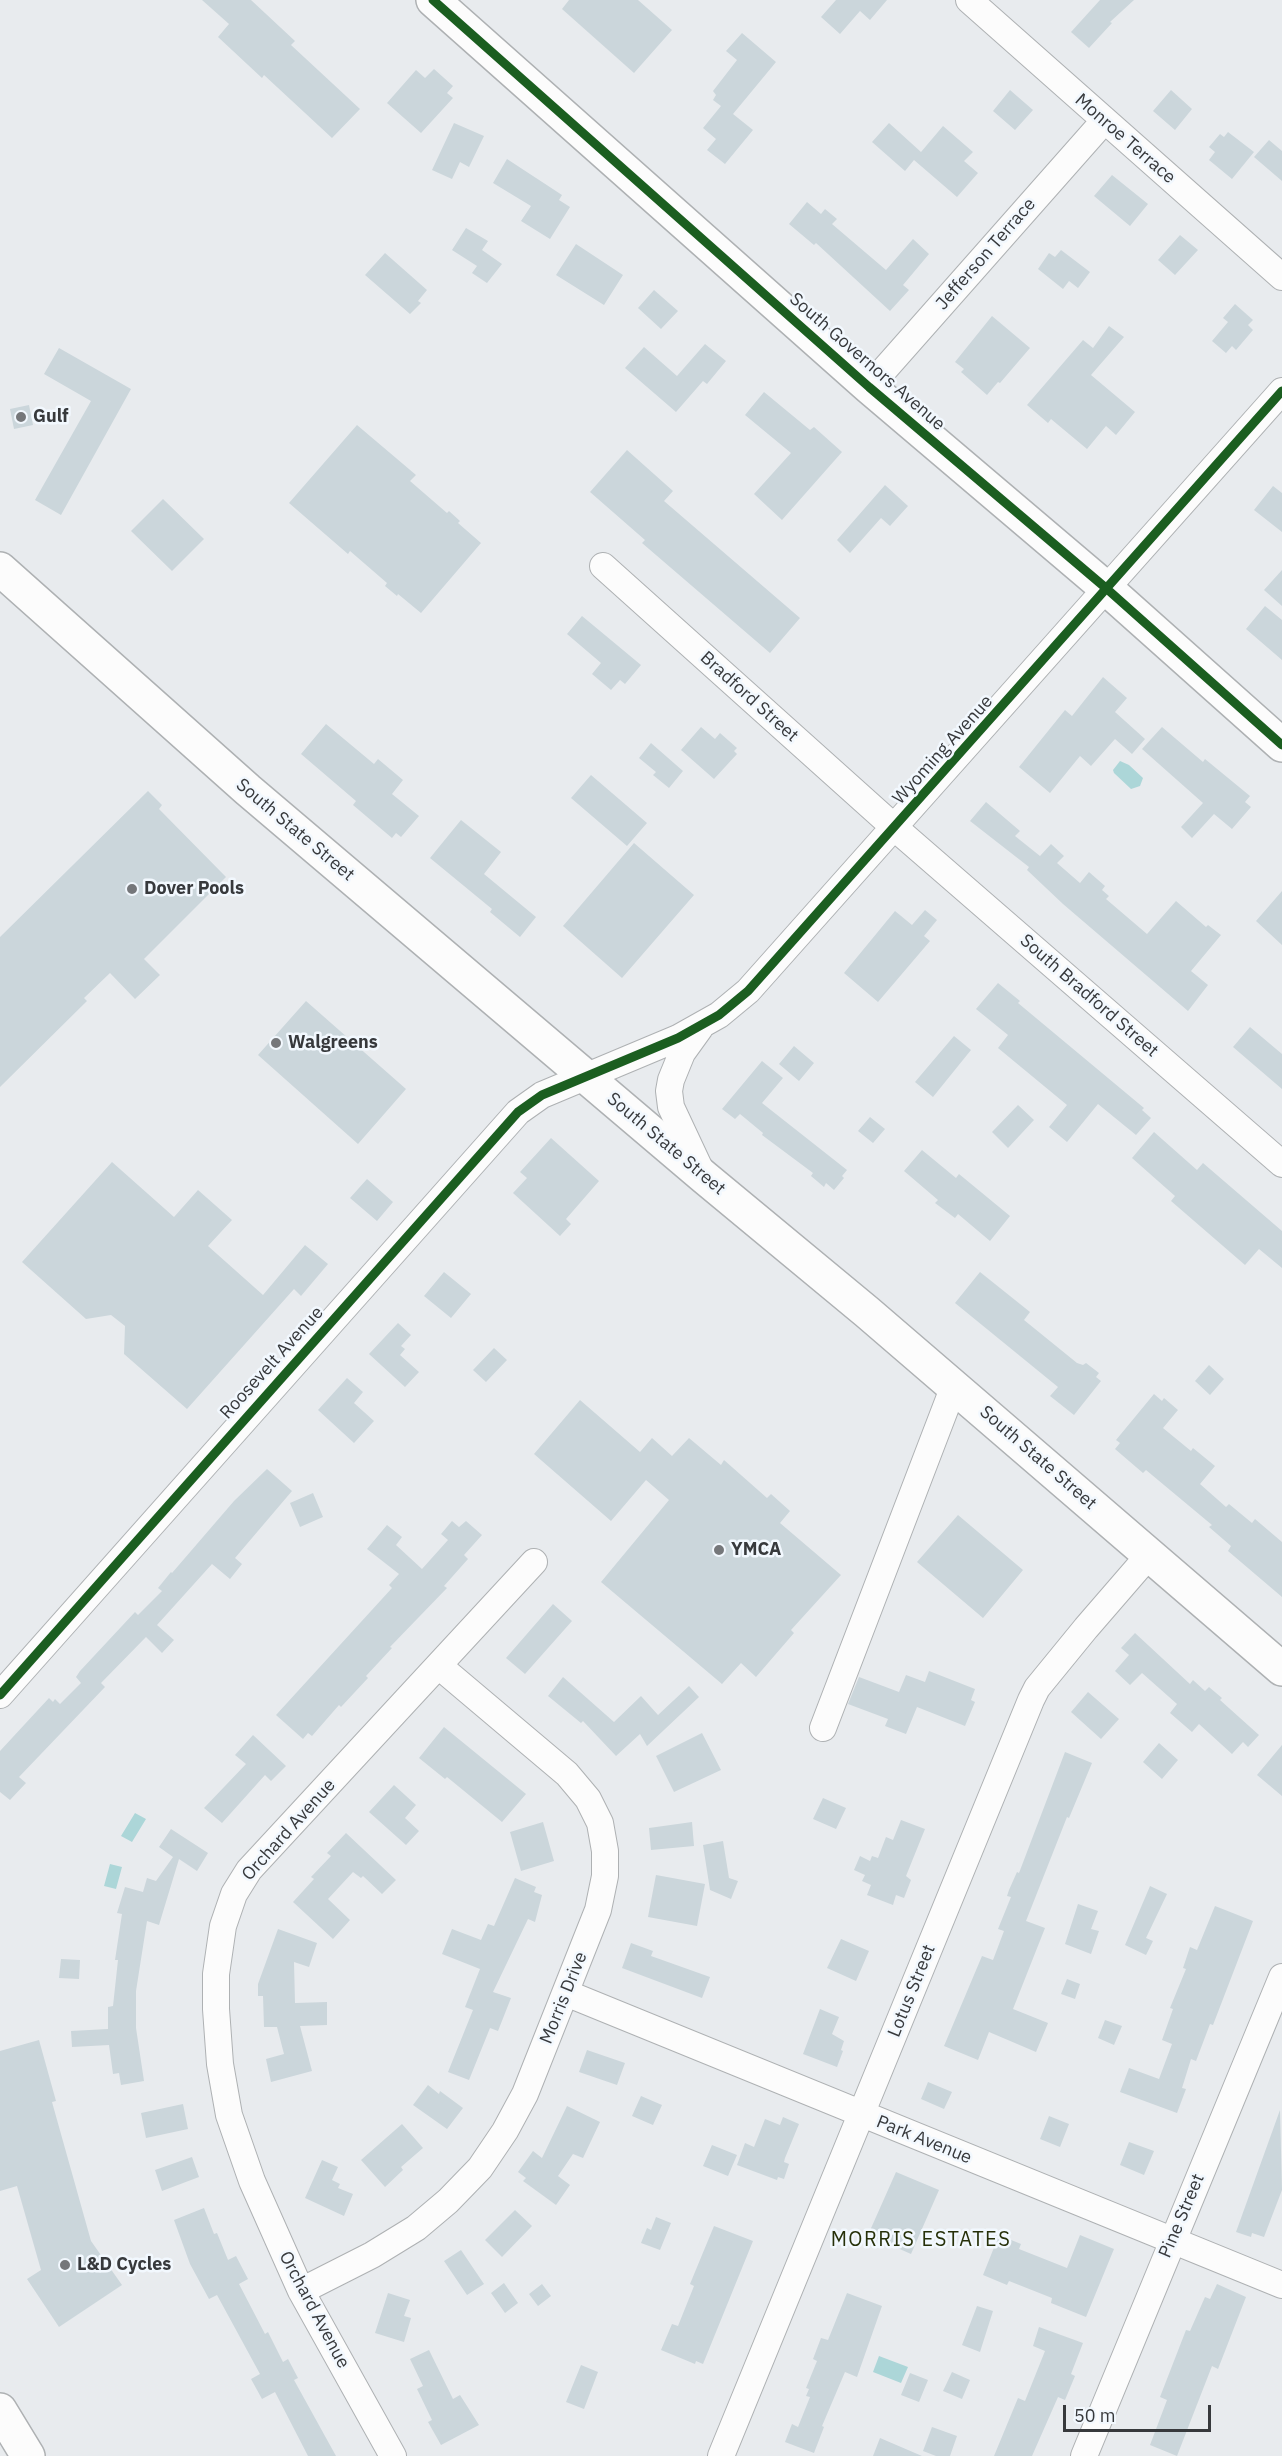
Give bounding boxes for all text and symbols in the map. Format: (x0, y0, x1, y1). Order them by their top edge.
street label: Monroe Terrace (1070, 89, 1180, 189)
street label: Jefferson Terrace (932, 194, 1040, 314)
street label: South Governors Avenue (785, 288, 949, 436)
place label: Gulf (33, 406, 69, 428)
marker: Gulf (14, 410, 28, 424)
street label: Bradford Street (695, 647, 803, 747)
street label: Wyoming Avenue (888, 691, 998, 809)
street label: South State Street (231, 774, 359, 886)
place label: Dover Pools (144, 878, 244, 900)
marker: Dover Pools (125, 882, 139, 896)
street label: South Bradford Street (1015, 930, 1163, 1062)
place label: Walgreens (288, 1032, 378, 1054)
marker: Walgreens (269, 1036, 283, 1050)
street label: South State Street (602, 1088, 730, 1200)
street label: Roosevelt Avenue (216, 1302, 328, 1424)
street label: South State Street (975, 1401, 1101, 1515)
place label: YMCA (731, 1539, 781, 1561)
marker: YMCA (712, 1543, 726, 1557)
street label: Orchard Avenue (238, 1775, 340, 1885)
street label: Lotus Street (884, 1942, 940, 2040)
street label: Morris Drive (536, 1949, 592, 2047)
street label: Park Avenue (873, 2111, 975, 2169)
street label: Pine Street (1155, 2171, 1209, 2261)
district label: MORRIS ESTATES (831, 2228, 1011, 2252)
street label: Orchard Avenue (274, 2248, 354, 2372)
place label: L&D Cycles (77, 2254, 171, 2276)
marker: L&D Cycles (58, 2258, 72, 2272)
scale bar (1066, 2393, 1214, 2431)
text: 50 m (1074, 2404, 1116, 2427)

